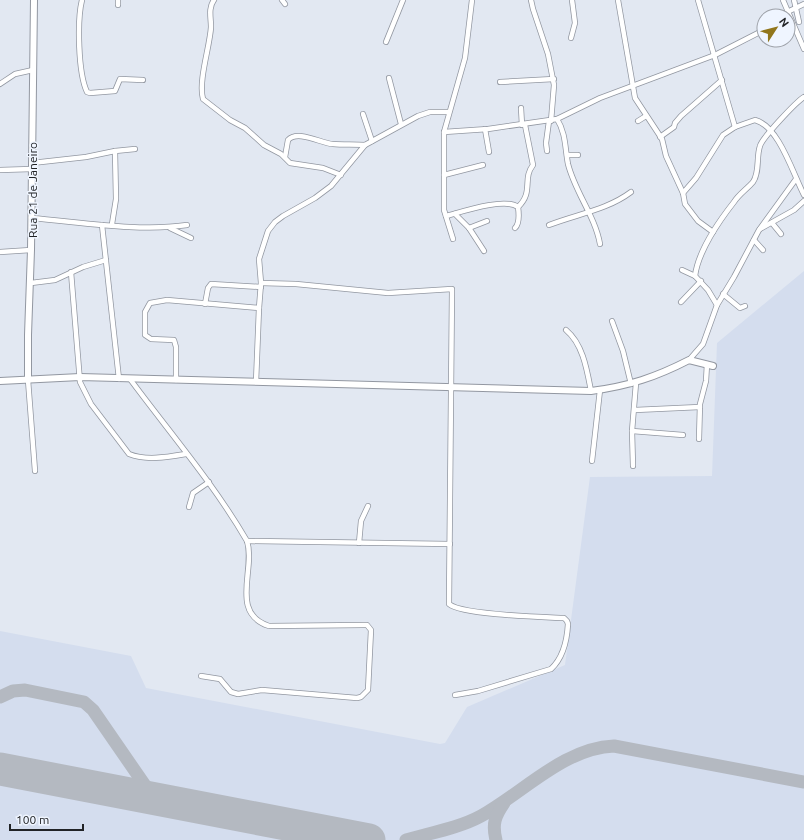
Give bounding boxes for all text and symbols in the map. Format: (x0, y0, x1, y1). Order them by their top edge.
north arrow (756, 8, 796, 48)
text: N (777, 15, 791, 29)
street label: Rua 21 de Janeiro (26, 142, 39, 238)
scale bar (10, 806, 83, 832)
text: 100 m (16, 813, 49, 826)

